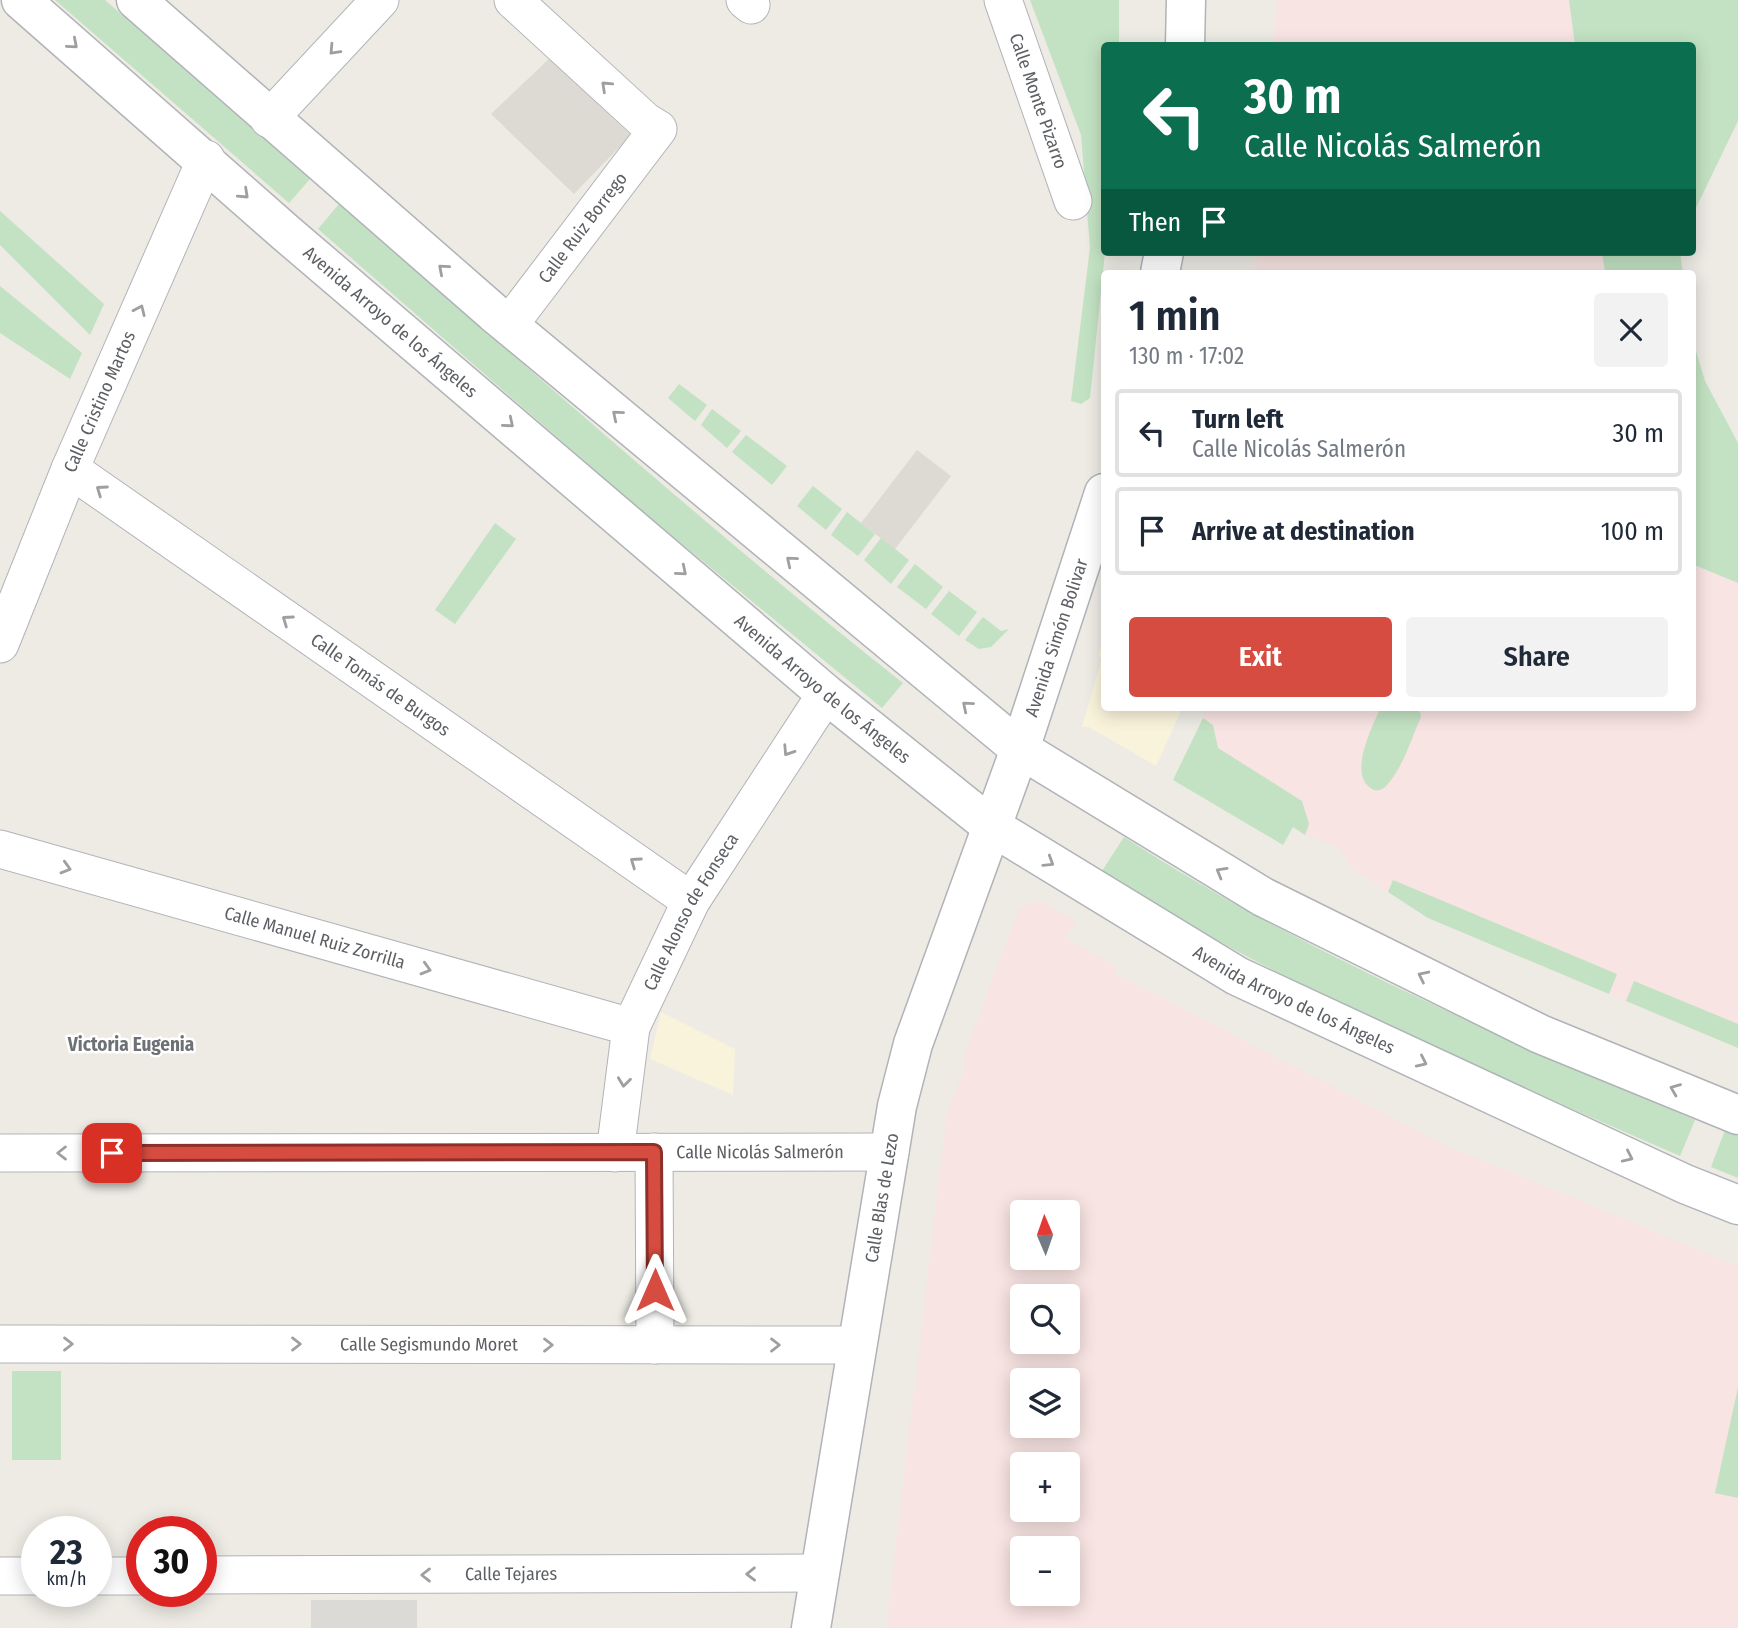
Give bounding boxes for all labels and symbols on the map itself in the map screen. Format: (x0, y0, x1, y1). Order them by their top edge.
street label: Calle Monte Pizarro (1004, 30, 1072, 172)
one-way arrow (65, 36, 78, 48)
one-way arrow (329, 42, 342, 55)
one-way arrow (601, 81, 614, 94)
street label: Calle Ruiz Borrego (534, 168, 632, 288)
one-way arrow (236, 186, 249, 199)
street label: Avenida Arroyo de los Ángeles (299, 242, 482, 403)
one-way arrow (438, 265, 451, 277)
one-way arrow (132, 305, 146, 317)
street label: Calle Cristino Martos (59, 327, 140, 476)
one-way arrow (612, 411, 624, 424)
one-way arrow (501, 415, 514, 427)
one-way arrow (96, 486, 109, 498)
street label: Avenida Simón Bolivar (1020, 555, 1093, 720)
one-way arrow (787, 557, 800, 569)
one-way arrow (674, 563, 687, 575)
street label: Avenida Arroyo de los Ángeles (730, 610, 915, 768)
one-way arrow (282, 615, 295, 628)
street label: Calle Tomás de Burgos (306, 629, 455, 741)
one-way arrow (962, 701, 975, 714)
one-way arrow (784, 743, 797, 756)
street label: Calle Alonso de Fonseca (639, 829, 743, 994)
one-way arrow (1041, 854, 1054, 867)
one-way arrow (630, 858, 643, 870)
one-way arrow (59, 859, 71, 874)
one-way arrow (1215, 867, 1228, 880)
street label: Calle Manuel Ruiz Zorrilla (222, 902, 408, 974)
street label: Avenida Arroyo de los Ángeles (1189, 941, 1399, 1059)
one-way arrow (420, 961, 432, 976)
one-way arrow (1418, 971, 1430, 985)
district label: Victoria Eugenia (67, 1033, 194, 1056)
one-way arrow (1414, 1053, 1427, 1067)
one-way arrow (616, 1076, 631, 1088)
one-way arrow (1670, 1083, 1682, 1097)
pin (82, 1123, 142, 1183)
street label: Calle Blas de Lezo (860, 1131, 903, 1264)
street label: Calle Nicolás Salmerón (676, 1141, 844, 1163)
one-way arrow (57, 1145, 67, 1161)
one-way arrow (1621, 1149, 1633, 1163)
north arrow (1010, 1200, 1080, 1270)
position arrow (618, 1253, 692, 1327)
street label: Calle Segismundo Moret (340, 1333, 518, 1356)
one-way arrow (63, 1336, 74, 1352)
one-way arrow (291, 1336, 301, 1352)
one-way arrow (543, 1337, 553, 1353)
one-way arrow (770, 1337, 781, 1353)
speed limit sign: 30 (126, 1516, 217, 1607)
street label: Calle Tejares (465, 1563, 557, 1585)
one-way arrow (746, 1566, 756, 1582)
one-way arrow (420, 1567, 431, 1583)

